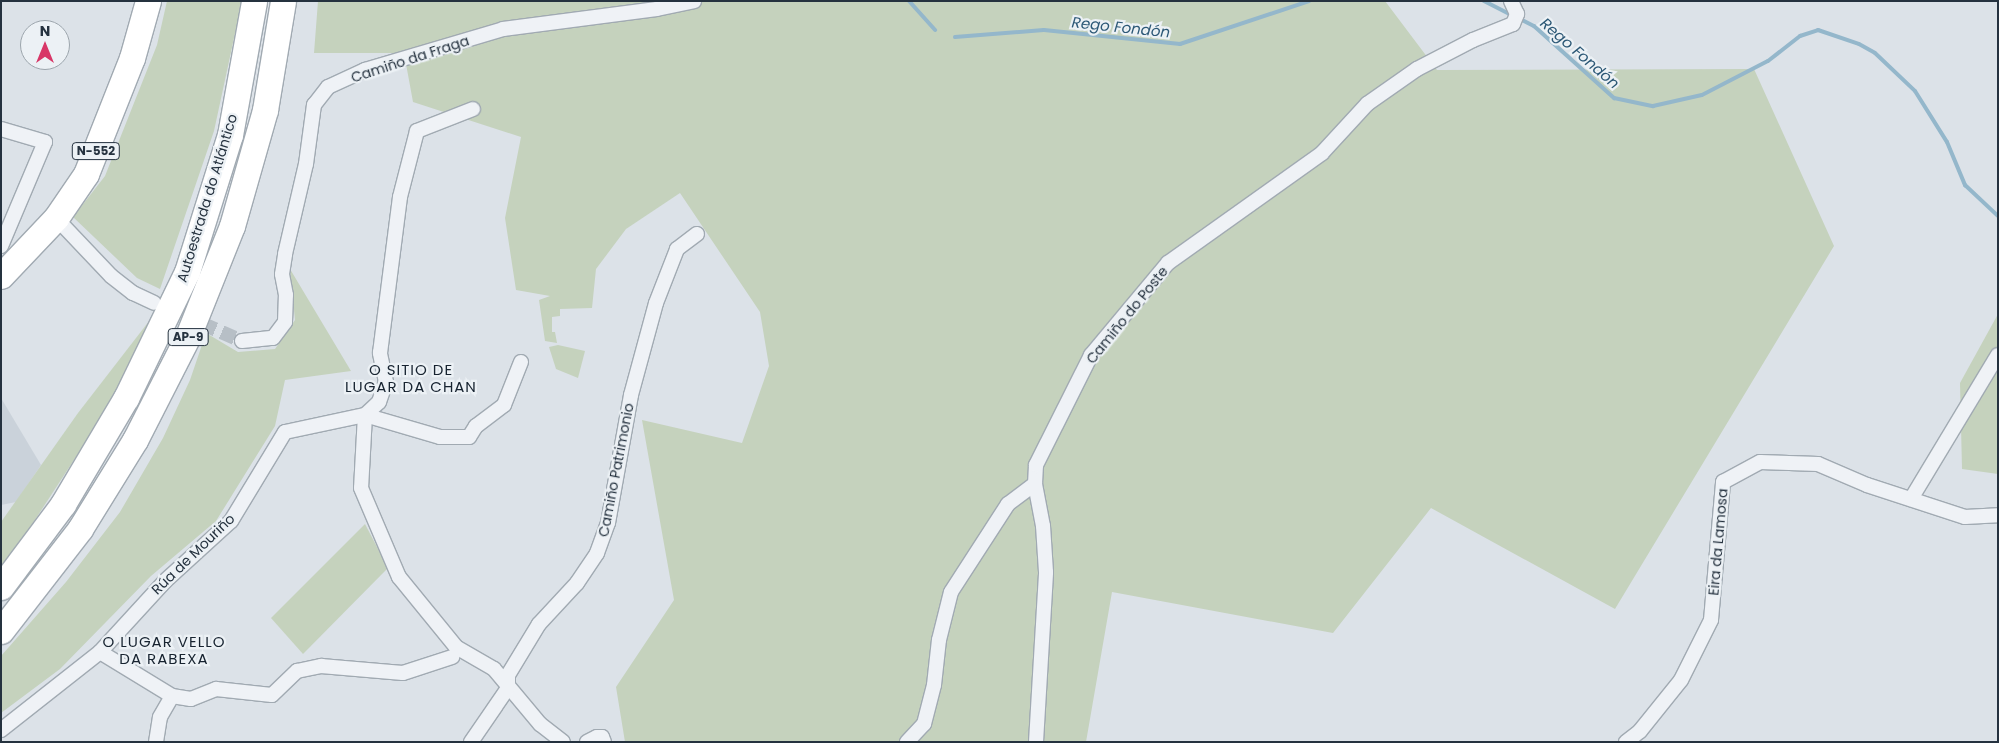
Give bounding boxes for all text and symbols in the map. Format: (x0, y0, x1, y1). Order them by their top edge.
water label: Rego Fondón (1071, 13, 1171, 41)
water label: Rego Fondón (1537, 14, 1623, 92)
north arrow (20, 20, 70, 70)
text: N (40, 21, 50, 41)
street label: Camiño da Fraga (349, 32, 471, 86)
street label: Autoestrada do Atlántico (173, 112, 241, 284)
road number: N-552 (71, 142, 121, 160)
street label: Camiño do Poste (1083, 263, 1171, 367)
road number: AP-9 (167, 328, 209, 347)
district label: O SITIO DE LUGAR DA CHAN (343, 360, 479, 395)
street label: Camiño Patrimonio (595, 402, 637, 538)
street label: Eira da Lamosa (1705, 488, 1731, 596)
street label: Rúa de Mouriño (148, 510, 238, 598)
district label: O LUGAR VELLO DA RABEXA (101, 632, 227, 667)

